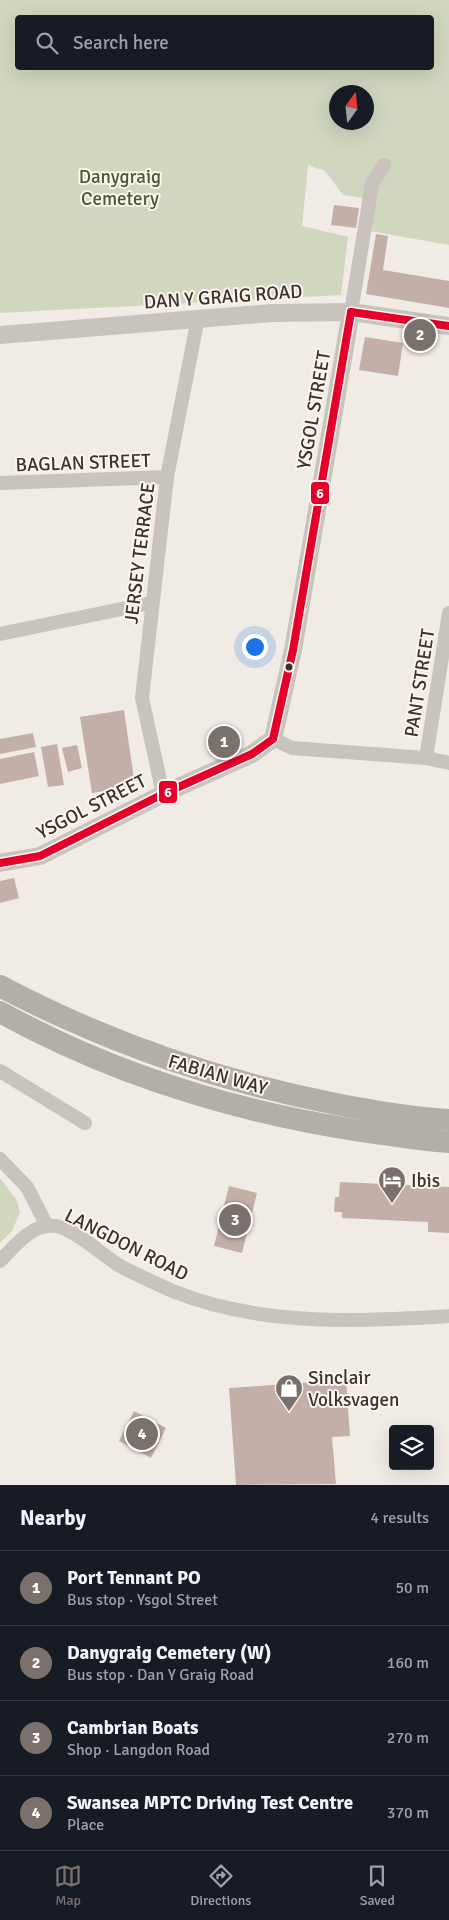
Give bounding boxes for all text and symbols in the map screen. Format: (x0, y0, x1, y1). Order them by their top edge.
search box (15, 15, 434, 70)
icon: search (33, 29, 61, 57)
text: Search here (73, 31, 169, 55)
north arrow (329, 85, 374, 130)
park label: Danygraig Cemetery (79, 165, 161, 211)
street label: DAN Y GRAIG ROAD (143, 279, 303, 315)
pin: 2 (404, 316, 436, 354)
street label: YSGOL STREET (292, 348, 336, 471)
street label: BAGLAN STREET (15, 449, 152, 477)
street label: JERSEY TERRACE (119, 481, 161, 625)
line badge: 6 (310, 481, 330, 505)
text: 6 (316, 485, 324, 502)
street label: PANT STREET (400, 627, 440, 739)
your location (242, 634, 268, 660)
unlabelled marker (284, 662, 294, 672)
pin: 1 (208, 723, 240, 761)
street label: YSGOL STREET (33, 769, 151, 845)
line badge: 6 (158, 780, 178, 804)
text: 6 (164, 784, 172, 801)
street label: FABIAN WAY (165, 1049, 270, 1101)
hotel icon: Ibis (377, 1165, 407, 1204)
place label: Ibis (411, 1169, 440, 1193)
pin: 3 (219, 1201, 251, 1239)
street label: LANGDON ROAD (61, 1203, 192, 1286)
place label: Sinclair Volksvagen (308, 1366, 399, 1412)
shop icon: Sinclair Volksvagen (274, 1373, 304, 1412)
pin: 4 (126, 1415, 158, 1453)
map controls (389, 1425, 434, 1470)
button: layers (389, 1425, 434, 1470)
text: Nearby (20, 1505, 86, 1531)
text: 4 results (370, 1508, 429, 1528)
text: Port Tennant PO (67, 1566, 201, 1590)
text: 1 (32, 1578, 40, 1598)
text: 50 m (395, 1578, 429, 1598)
text: Bus stop · Ysgol Street (67, 1590, 218, 1610)
text: Danygraig Cemetery (W) (67, 1641, 271, 1665)
text: 2 (32, 1653, 40, 1673)
text: 160 m (387, 1653, 429, 1673)
text: Bus stop · Dan Y Graig Road (67, 1665, 254, 1685)
text: Cambrian Boats (67, 1716, 198, 1740)
text: 3 (32, 1728, 40, 1748)
text: 270 m (387, 1728, 429, 1748)
text: Shop · Langdon Road (67, 1740, 210, 1760)
text: Swansea MPTC Driving Test Centre (67, 1791, 353, 1815)
text: 4 (32, 1803, 40, 1823)
text: 370 m (387, 1803, 429, 1823)
text: Place (67, 1815, 104, 1835)
tab: Map (54, 1862, 82, 1909)
tab: Directions (190, 1862, 251, 1909)
tab: Saved (360, 1862, 395, 1909)

